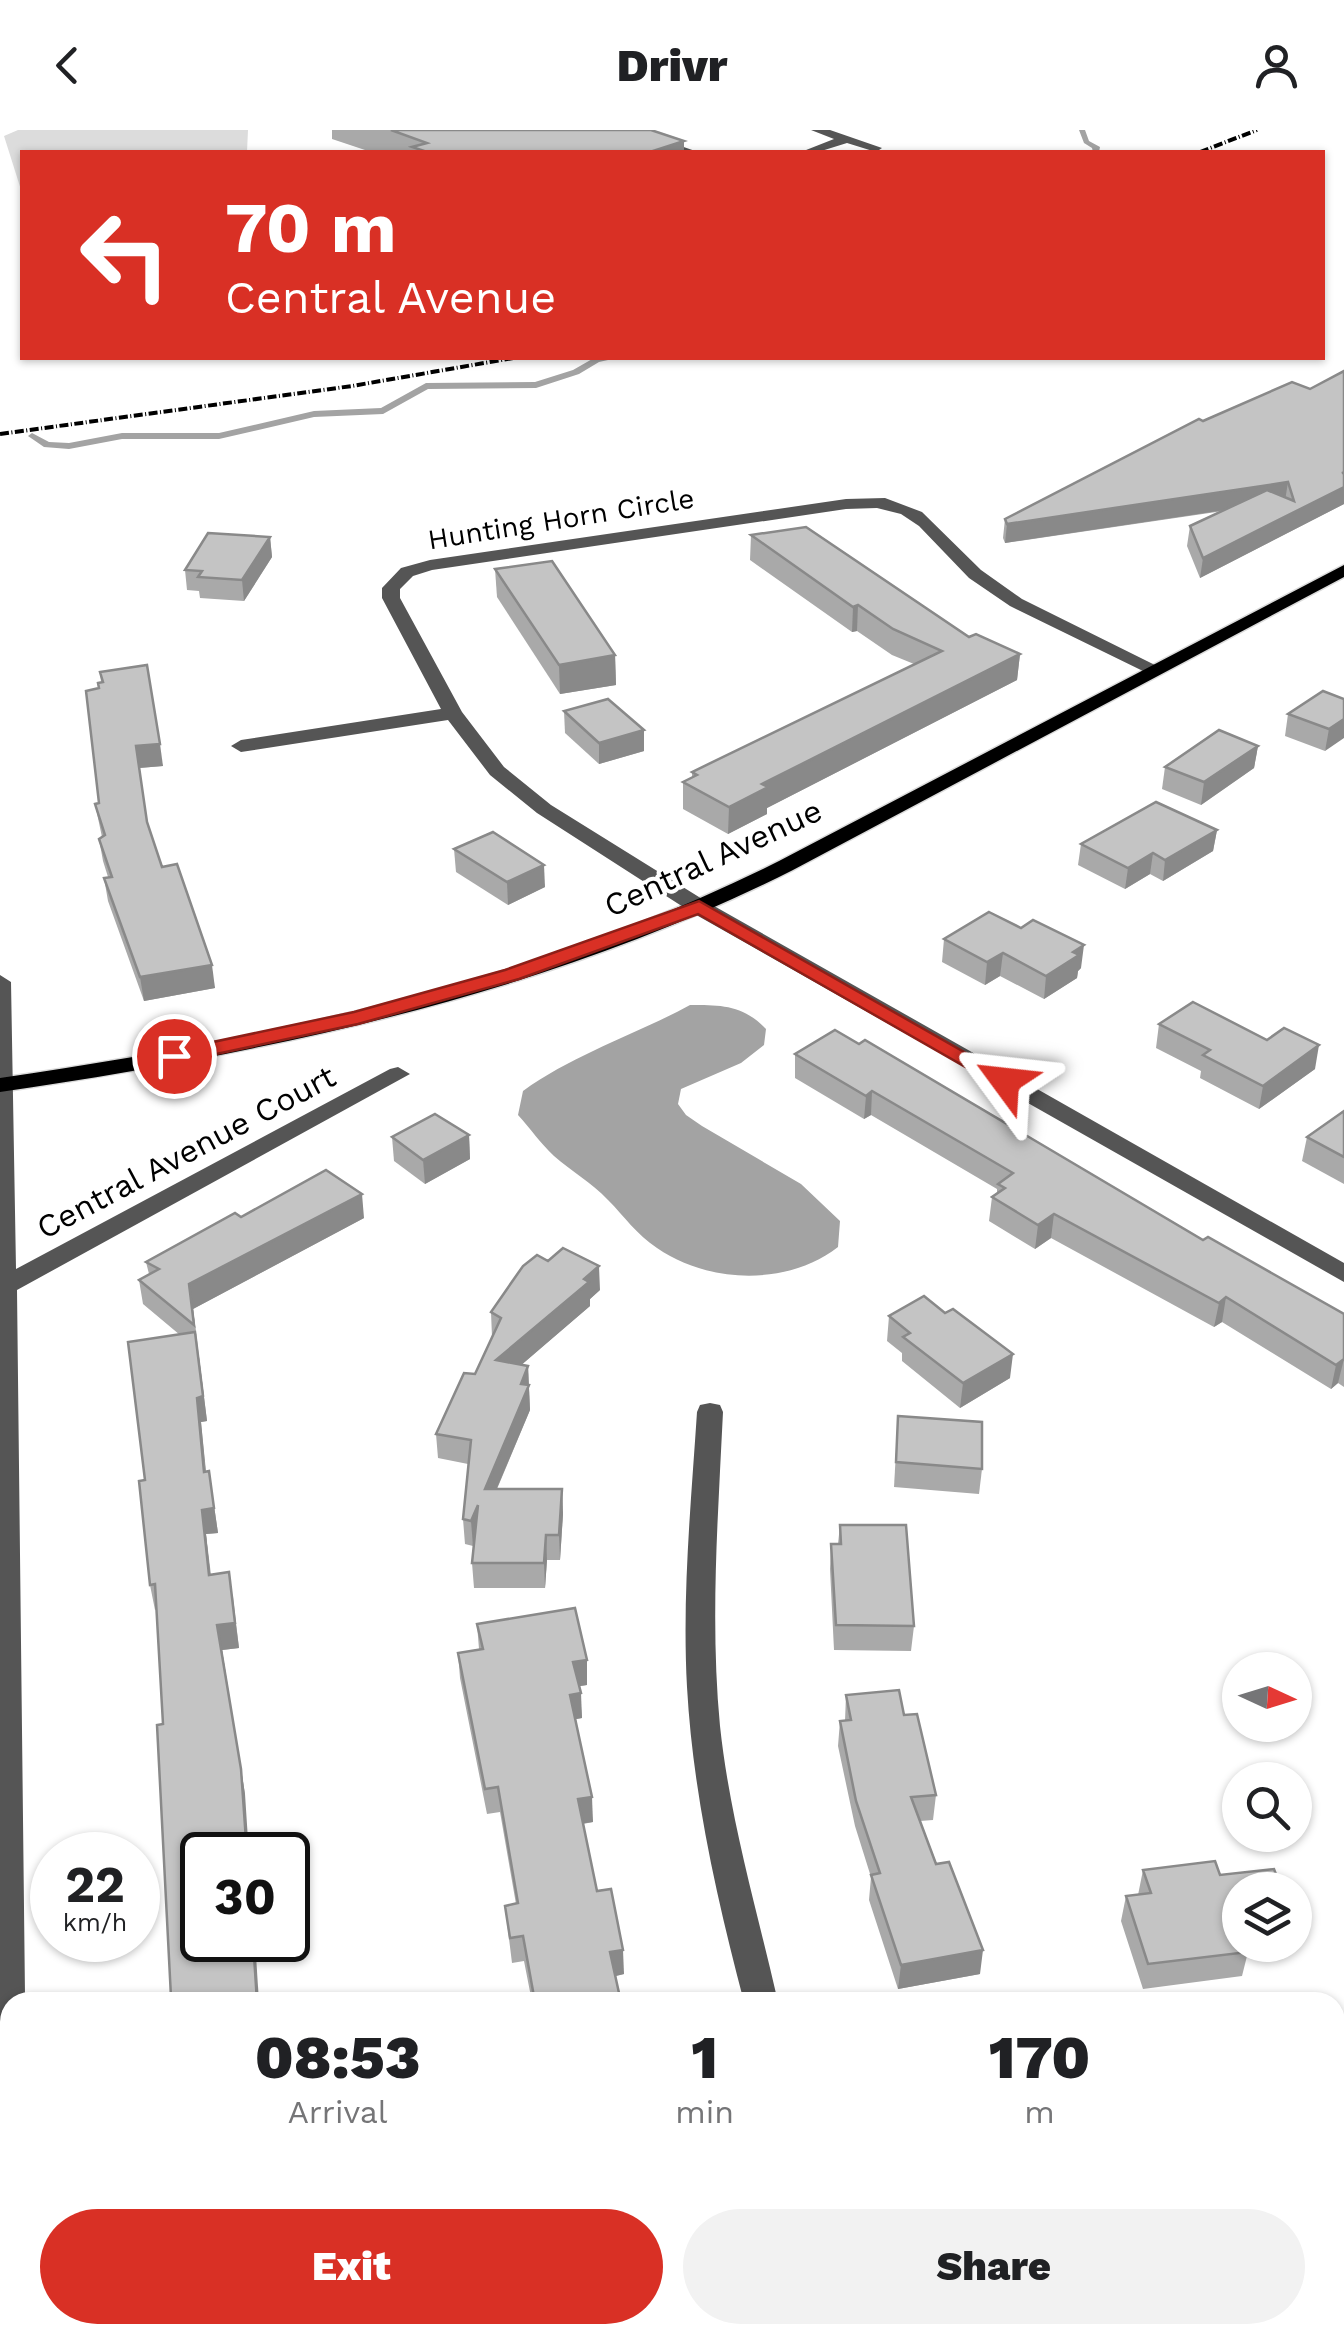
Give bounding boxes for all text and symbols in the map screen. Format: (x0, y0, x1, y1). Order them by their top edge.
icon: back (40, 38, 95, 93)
icon: person (1249, 38, 1304, 93)
text: Drivr (617, 39, 727, 92)
text: 70 m (225, 187, 397, 269)
icon: left (60, 190, 190, 320)
text: Central Avenue (225, 271, 556, 324)
street label: Hunting Horn Circle (425, 482, 697, 556)
street label: Central Avenue (598, 791, 828, 925)
pin (132, 1014, 217, 1099)
icon: arrive (147, 1029, 202, 1084)
position arrow (953, 1029, 1057, 1133)
street label: Central Avenue Court (30, 1057, 342, 1247)
north arrow (1222, 1652, 1312, 1742)
map controls (1222, 1652, 1312, 1962)
button: search (1222, 1762, 1312, 1852)
speed limit sign: 30 (180, 1832, 310, 1962)
text: 22 (65, 1855, 125, 1914)
button: layers (1222, 1872, 1312, 1962)
text: km/h (63, 1908, 127, 1937)
text: 08:53 (255, 2022, 421, 2093)
text: 1 (691, 2022, 718, 2093)
text: 170 (989, 2022, 1090, 2093)
text: Arrival (288, 2093, 388, 2131)
text: min (675, 2093, 734, 2131)
text: m (1024, 2093, 1055, 2131)
button: Exit (40, 2209, 663, 2324)
button: Share (683, 2209, 1305, 2324)

